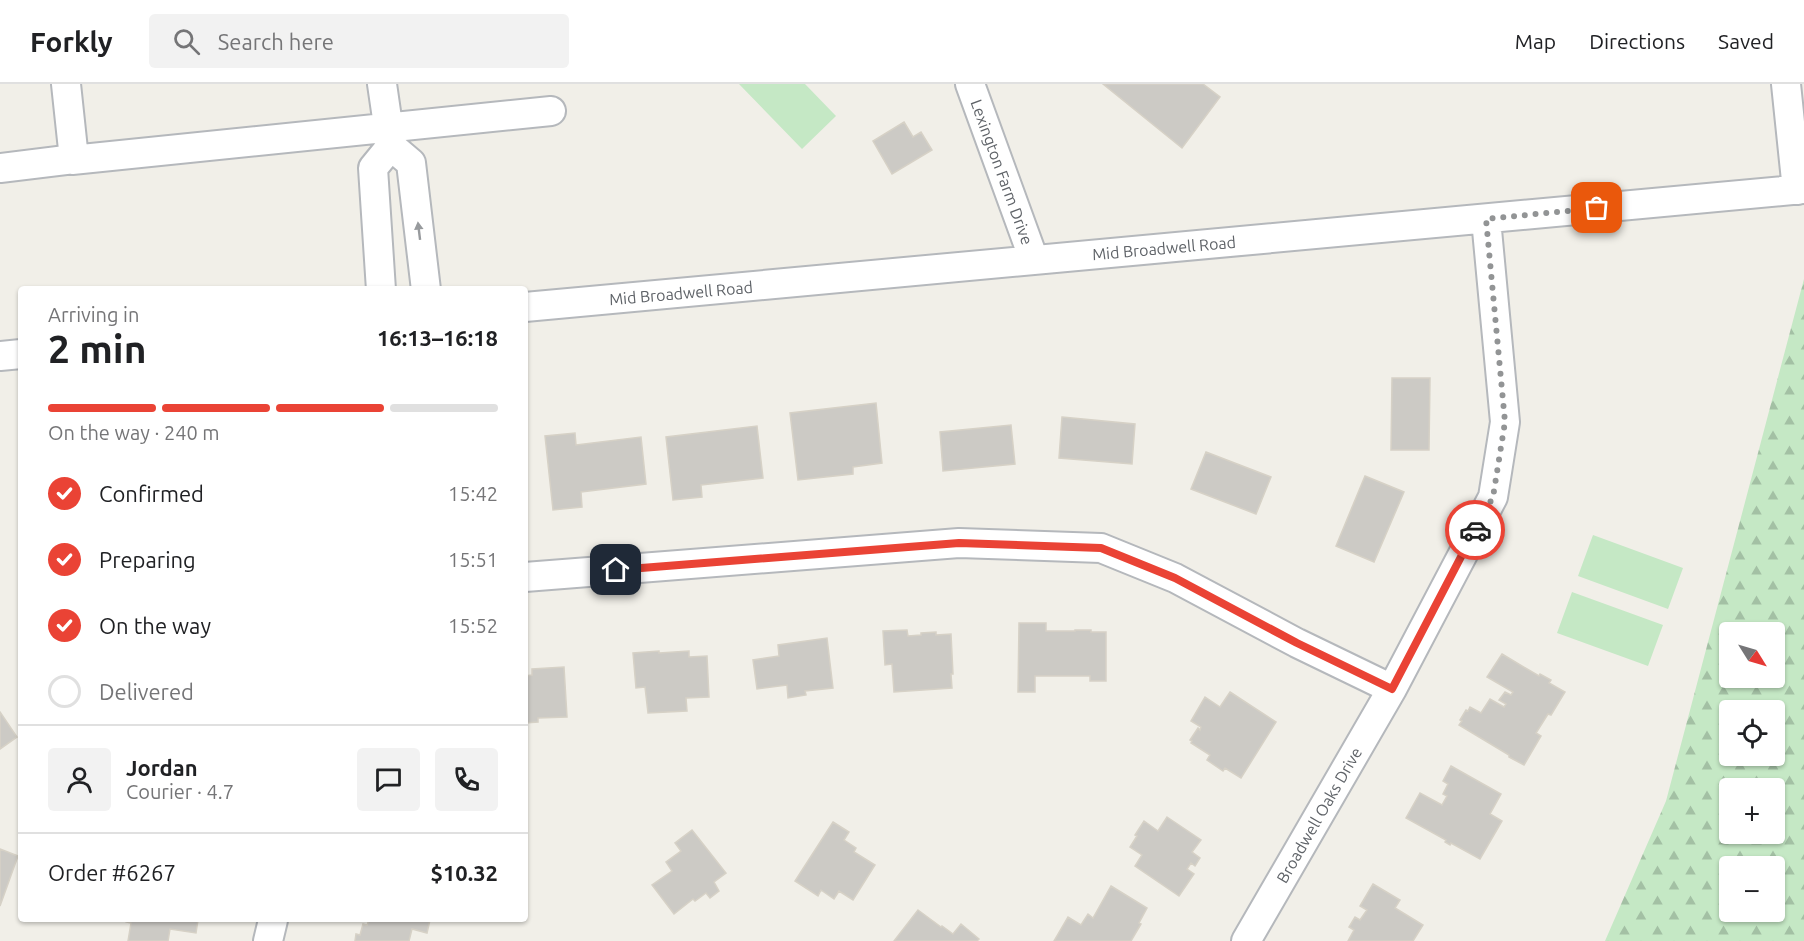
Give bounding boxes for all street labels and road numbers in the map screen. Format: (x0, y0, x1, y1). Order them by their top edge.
street label: Lexington Farm Drive (967, 97, 1037, 247)
street label: Mid Broadwell Road (1091, 233, 1237, 263)
street label: Mid Broadwell Road (608, 278, 754, 308)
street label: Broadwell Oaks Drive (1273, 744, 1365, 886)

